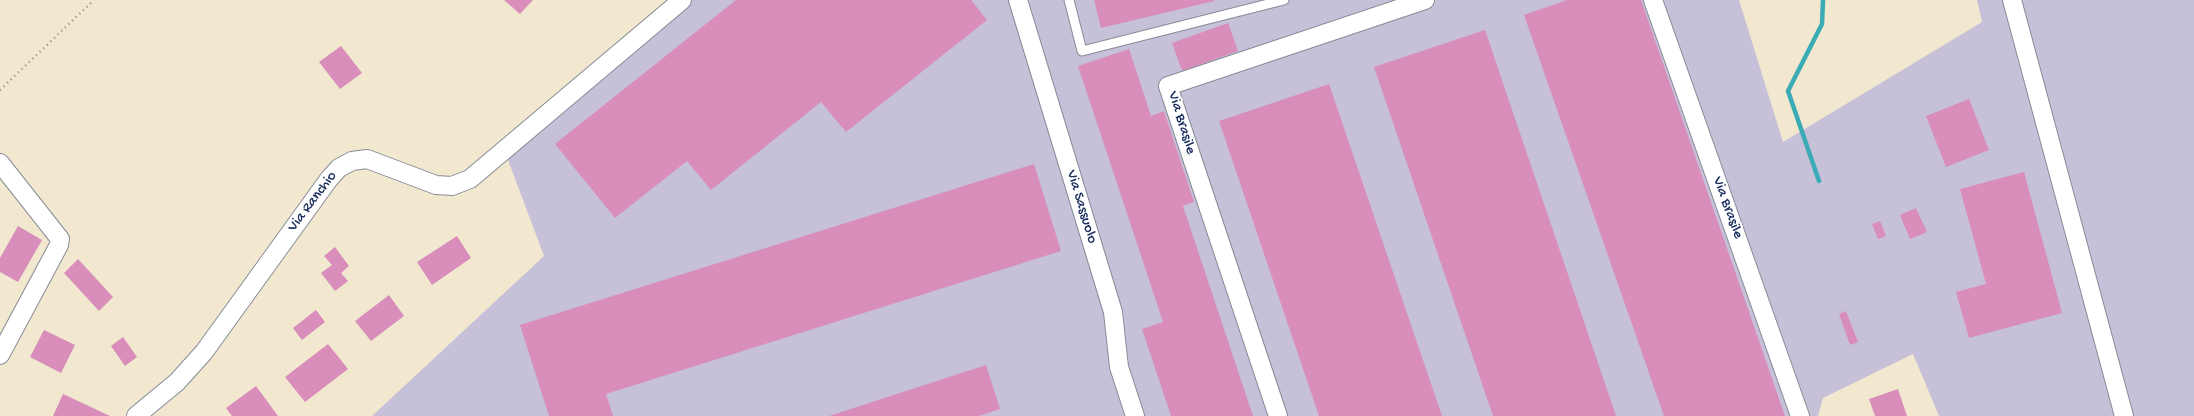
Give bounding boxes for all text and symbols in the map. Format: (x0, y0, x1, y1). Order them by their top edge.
street label: Via Brasile (1163, 89, 1199, 157)
street label: Via Ranchio (284, 168, 342, 236)
street label: Via Sassuolo (1061, 168, 1101, 246)
street label: Via Brasile (1707, 175, 1747, 241)

